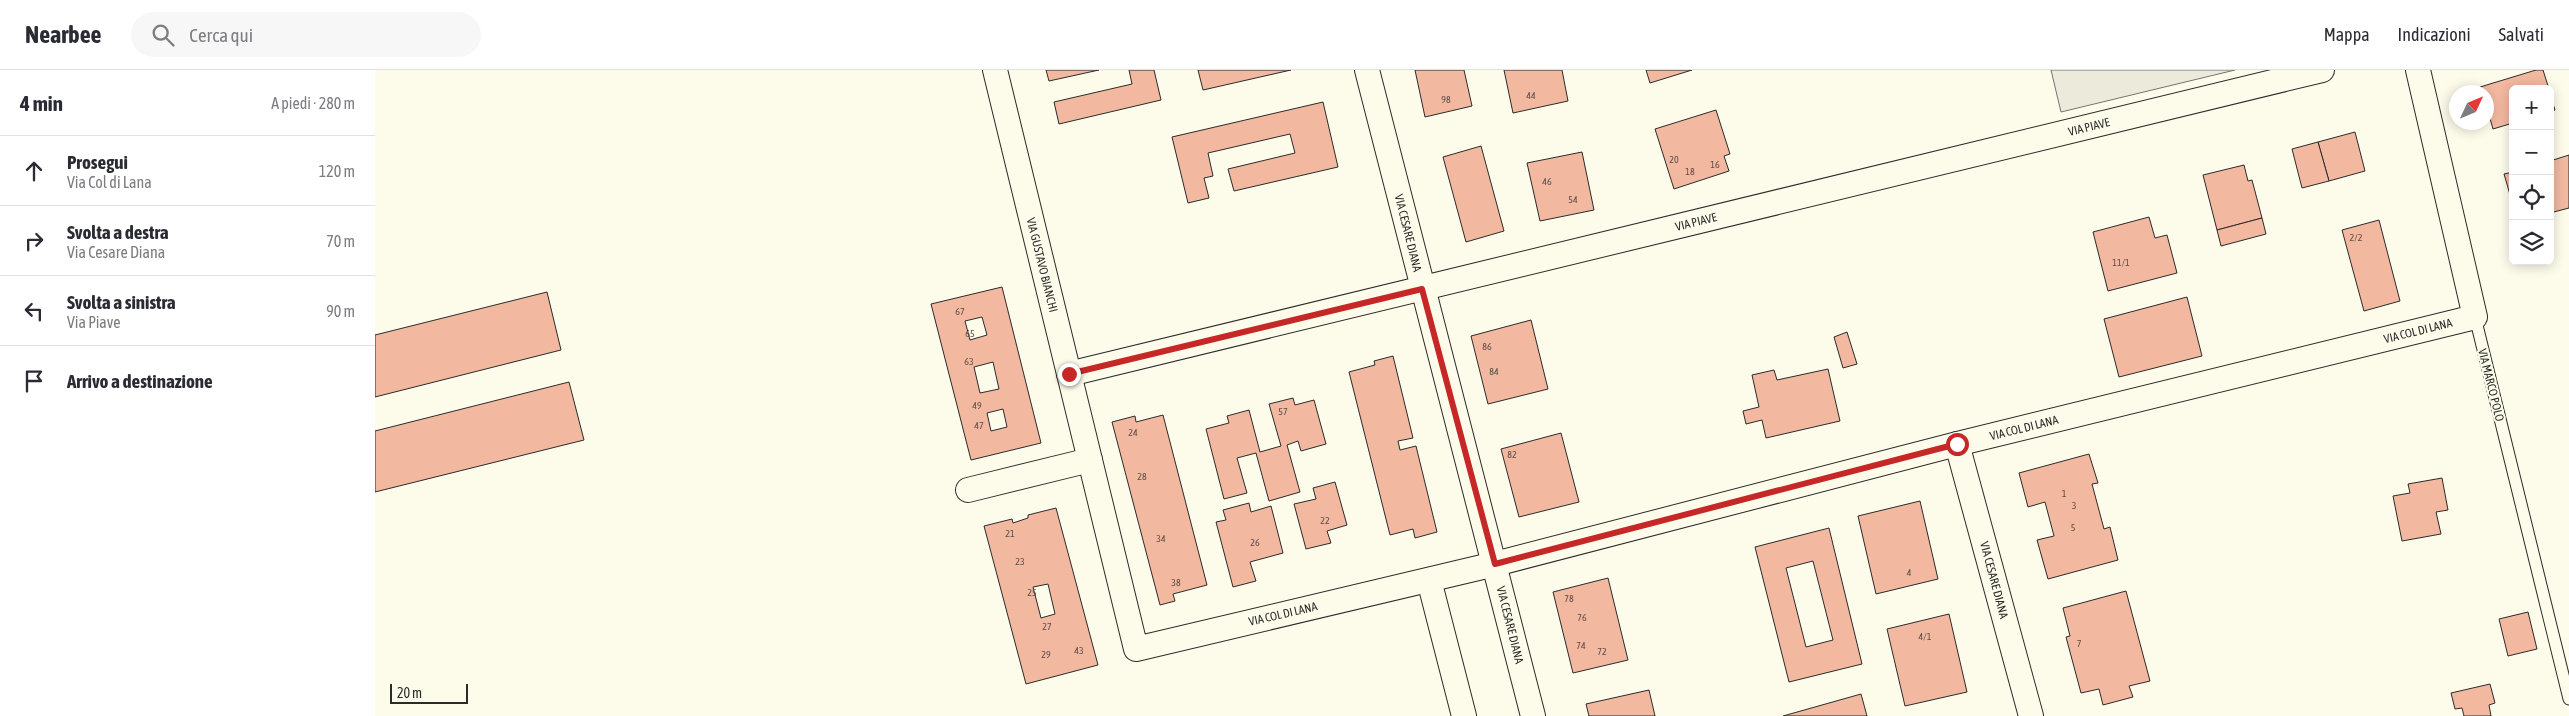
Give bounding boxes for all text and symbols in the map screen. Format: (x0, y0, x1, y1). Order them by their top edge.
search box (131, 12, 481, 57)
text: Nearbee (25, 21, 101, 48)
icon: search (149, 21, 177, 49)
text: Cerca qui (189, 24, 253, 46)
text: Mappa (2324, 24, 2370, 45)
text: Indicazioni (2398, 24, 2471, 45)
text: Salvati (2499, 24, 2544, 45)
north arrow (2449, 85, 2494, 130)
map controls (2509, 85, 2554, 265)
button: + (2509, 85, 2554, 130)
house number: 44 (1526, 90, 1536, 101)
text: 4 min (20, 91, 63, 115)
text: A piedi · 280 m (271, 94, 355, 112)
house number: 98 (1441, 94, 1451, 105)
street label: VIA PIAVE (2067, 115, 2111, 139)
button: − (2509, 130, 2554, 175)
text: Prosegui (67, 151, 128, 173)
house number: 20 (1669, 154, 1679, 165)
icon: ahead (20, 157, 48, 185)
house number: 16 (1710, 159, 1720, 170)
text: 120 m (319, 162, 355, 180)
house number: 18 (1685, 166, 1695, 177)
text: Via Col di Lana (67, 173, 152, 191)
button: locate (2509, 175, 2554, 220)
house number: 46 (1542, 176, 1552, 187)
street label: VIA CESARE DIANA (1392, 193, 1424, 273)
house number: 54 (1568, 194, 1578, 205)
street label: VIA PIAVE (1674, 210, 1718, 234)
street label: VIA GUSTAVO BIANCHI (1023, 216, 1061, 314)
button: layers (2509, 220, 2554, 265)
text: Svolta a destra (67, 221, 169, 243)
icon: right (20, 227, 48, 255)
text: 70 m (326, 232, 355, 250)
house number: 2/2 (2350, 232, 2363, 243)
text: Via Cesare Diana (67, 243, 165, 261)
house number: 11/1 (2112, 257, 2130, 268)
text: Svolta a sinistra (67, 291, 176, 313)
icon: left (20, 297, 48, 325)
text: 90 m (326, 302, 355, 320)
house number: 67 (955, 306, 965, 317)
text: Via Piave (67, 313, 121, 331)
street label: VIA COL DI LANA (2382, 316, 2454, 346)
house number: 65 (965, 328, 975, 339)
house number: 86 (1482, 341, 1492, 352)
street label: VIA MARCO POLO (2475, 347, 2507, 423)
house number: 63 (964, 356, 974, 367)
route end (1058, 363, 1081, 386)
house number: 84 (1489, 366, 1499, 377)
icon: arrive (20, 367, 48, 395)
text: Arrivo a destinazione (67, 370, 213, 392)
house number: 49 (972, 400, 982, 411)
house number: 57 (1278, 406, 1288, 417)
street label: VIA COL DI LANA (1988, 413, 2060, 443)
house number: 47 (974, 420, 984, 431)
house number: 24 (1128, 427, 1138, 438)
route start (1946, 433, 1969, 456)
house number: 82 (1507, 449, 1517, 460)
house number: 28 (1137, 471, 1147, 482)
house number: 1 (2062, 488, 2067, 499)
house number: 3 (2072, 500, 2077, 511)
house number: 22 (1320, 515, 1330, 526)
house number: 5 (2071, 522, 2076, 533)
house number: 21 (1005, 528, 1015, 539)
house number: 34 (1156, 533, 1166, 544)
house number: 26 (1250, 537, 1260, 548)
street label: VIA CESARE DIANA (1977, 540, 2011, 620)
house number: 23 (1015, 556, 1025, 567)
house number: 4 (1907, 567, 1912, 578)
house number: 38 (1171, 577, 1181, 588)
street label: VIA CESARE DIANA (1494, 585, 1526, 665)
house number: 25 (1027, 587, 1037, 598)
house number: 78 (1564, 593, 1574, 604)
street label: VIA COL DI LANA (1247, 599, 1319, 629)
house number: 76 (1577, 612, 1587, 623)
house number: 27 (1042, 621, 1052, 632)
house number: 4/1 (1919, 631, 1932, 642)
house number: 7 (2077, 638, 2082, 649)
house number: 74 (1576, 640, 1586, 651)
house number: 43 (1074, 645, 1084, 656)
house number: 72 (1597, 646, 1607, 657)
house number: 29 (1041, 649, 1051, 660)
scale bar (390, 681, 467, 704)
text: 20 m (397, 685, 422, 701)

